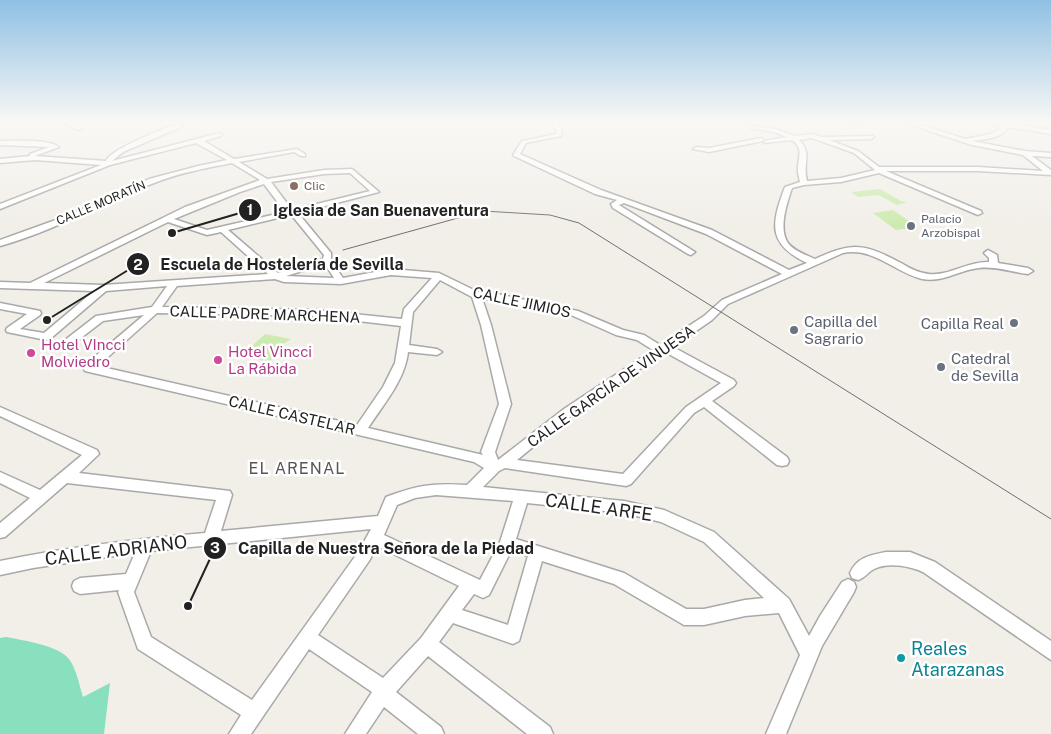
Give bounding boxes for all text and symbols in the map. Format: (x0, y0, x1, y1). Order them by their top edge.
street label: CALLE MORATÍN (54, 178, 148, 228)
place label: Clic (304, 179, 325, 193)
marker: Clic (288, 180, 300, 192)
callout: Iglesia de San Buenaventura (238, 195, 499, 226)
text: 1 (247, 201, 253, 218)
text: Iglesia de San Buenaventura (273, 201, 489, 220)
place label: Palacio Arzobispal (921, 212, 981, 240)
marker: Palacio Arzobispal (905, 220, 917, 232)
callout: Escuela de Hostelería de Sevilla (125, 249, 414, 280)
text: Escuela de Hostelería de Sevilla (160, 255, 404, 274)
text: 2 (133, 256, 143, 273)
street label: CALLE JIMIOS (471, 283, 573, 321)
street label: CALLE PADRE MARCHENA (169, 302, 361, 326)
place label: Capilla del Sagrario (804, 313, 878, 347)
place label: Capilla Real (921, 315, 1004, 332)
marker: Capilla Real (1008, 317, 1020, 329)
street label: CALLE GARCÍA DE VINUESA (524, 321, 698, 450)
marker: Capilla del Sagrario (788, 324, 800, 336)
place label: Hotel VIncci Molviedro (41, 336, 125, 370)
place label: Hotel Vincci La Rábida (228, 343, 312, 377)
marker: Hotel VIncci Molviedro (25, 347, 37, 359)
place label: Catedral de Sevilla (951, 350, 1019, 384)
marker: Hotel Vincci La Rábida (212, 354, 224, 366)
marker: Catedral de Sevilla (935, 361, 947, 373)
street label: CALLE CASTELAR (227, 392, 357, 438)
district label: EL ARENAL (248, 459, 346, 478)
street label: CALLE ARFE (544, 489, 654, 525)
street label: CALLE ADRIANO (44, 531, 188, 569)
callout: Capilla de Nuestra Señora de la Piedad (202, 533, 544, 564)
text: 3 (210, 539, 220, 556)
text: Capilla de Nuestra Señora de la Piedad (238, 539, 534, 558)
place label: Reales Atarazanas (911, 638, 1004, 680)
marker: Reales Atarazanas (895, 652, 907, 664)

